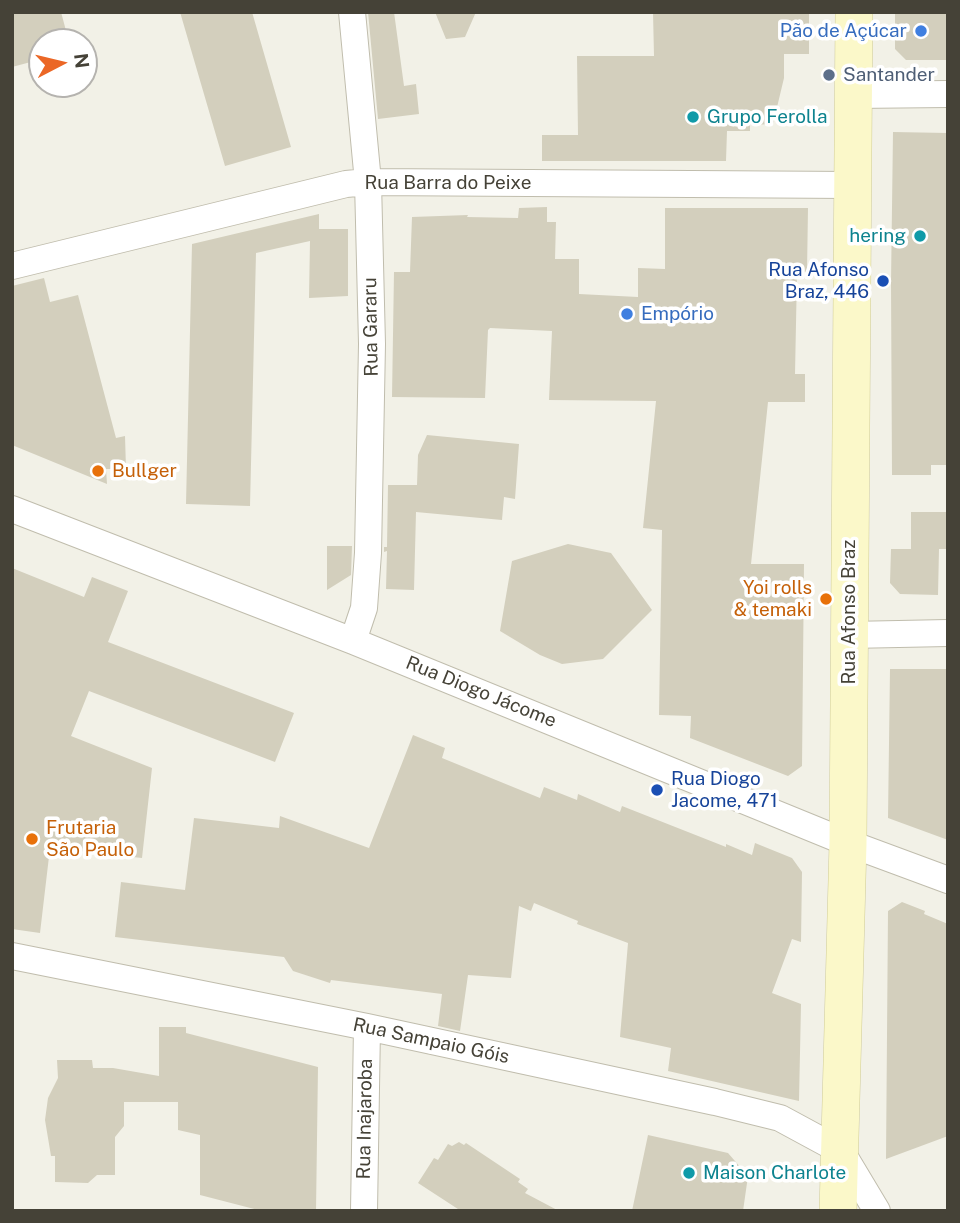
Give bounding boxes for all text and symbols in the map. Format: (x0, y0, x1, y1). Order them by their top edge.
place label: Pão de Açúcar (780, 20, 907, 42)
marker: Pão de Açúcar (913, 23, 929, 39)
north arrow (28, 28, 98, 98)
text: N (70, 52, 94, 69)
place label: Santander (843, 64, 935, 86)
marker: Santander (821, 67, 837, 83)
place label: Grupo Ferolla (707, 106, 828, 128)
marker: Grupo Ferolla (685, 109, 701, 125)
street label: Rua Barra do Peixe (365, 172, 531, 194)
place label: hering (849, 225, 906, 247)
marker: hering (912, 228, 928, 244)
place label: Rua Afonso Braz, 446 (768, 259, 869, 303)
marker: Rua Afonso Braz, 446 (875, 273, 891, 289)
street label: Rua Gararu (359, 277, 383, 377)
place label: Empório (641, 303, 714, 325)
marker: Empório (619, 306, 635, 322)
place label: Bullger (112, 460, 177, 482)
marker: Bullger (90, 463, 106, 479)
street label: Rua Afonso Braz (838, 540, 860, 684)
place label: Yoi rolls & temaki (734, 577, 812, 621)
marker: Yoi rolls & temaki (818, 591, 834, 607)
street label: Rua Diogo Jácome (402, 651, 560, 733)
place label: Rua Diogo Jacome, 471 (671, 768, 778, 812)
marker: Rua Diogo Jacome, 471 (649, 782, 665, 798)
place label: Frutaria São Paulo (46, 817, 134, 861)
marker: Frutaria São Paulo (24, 831, 40, 847)
street label: Rua Sampaio Góis (351, 1013, 511, 1069)
street label: Rua Inajaroba (353, 1058, 377, 1180)
place label: Maison Charlote (703, 1162, 846, 1184)
marker: Maison Charlote (681, 1165, 697, 1181)

